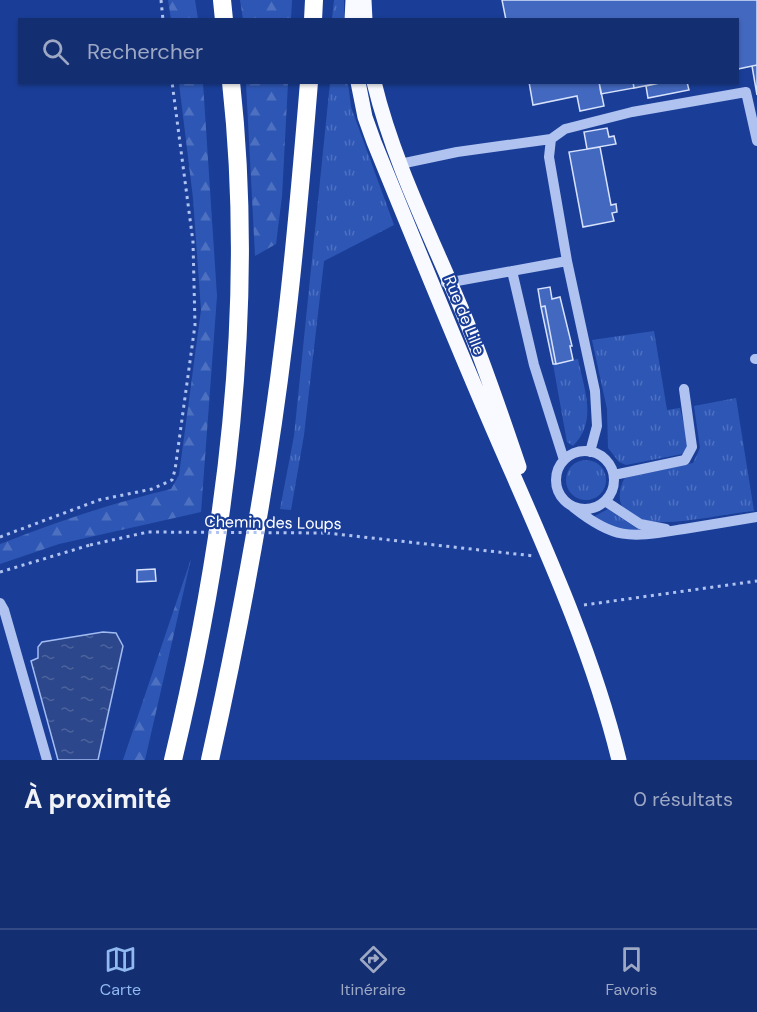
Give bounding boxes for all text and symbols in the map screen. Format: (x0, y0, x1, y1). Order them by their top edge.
search box (18, 18, 739, 84)
icon: search (39, 35, 72, 68)
text: Rechercher (87, 37, 203, 66)
street label: Rue de Lille (439, 272, 490, 358)
street label: Chemin des Loups (204, 511, 342, 534)
text: À proximité (24, 782, 171, 816)
text: 0 résultats (633, 786, 733, 812)
tab: Carte (100, 943, 141, 1000)
tab: Itinéraire (341, 943, 406, 1000)
tab: Favoris (605, 943, 657, 1000)

